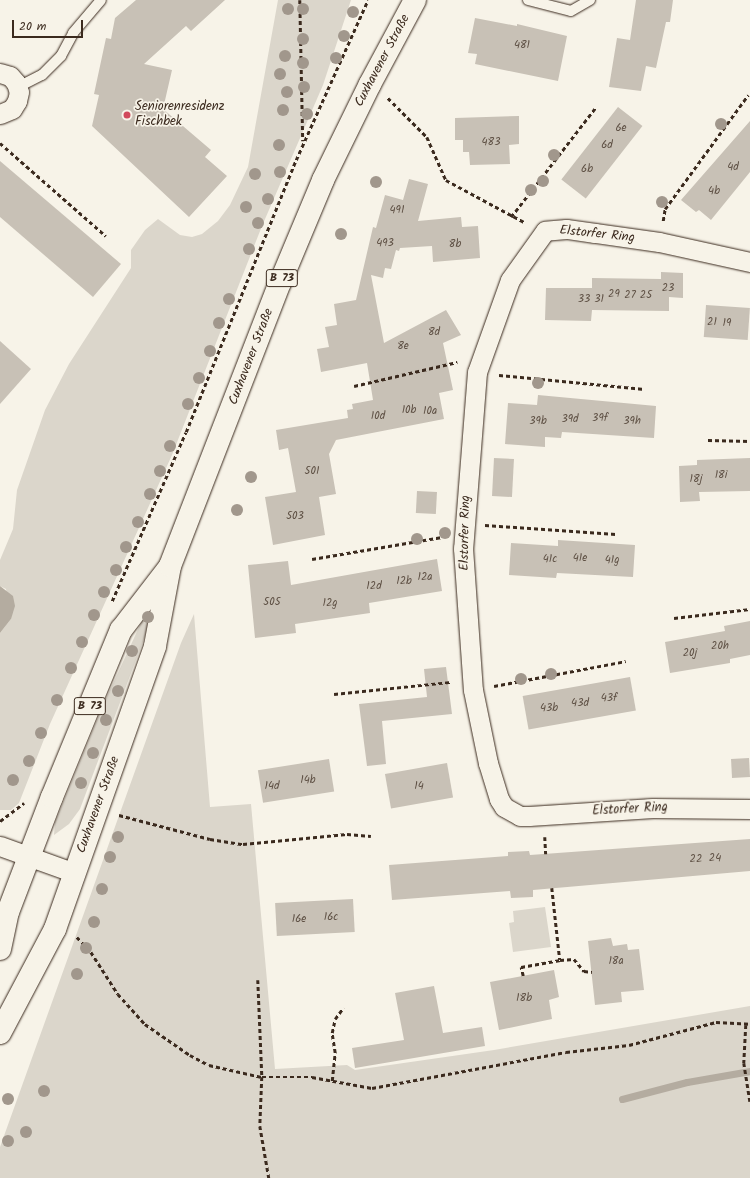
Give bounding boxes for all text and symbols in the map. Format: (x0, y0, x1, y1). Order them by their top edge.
scale bar (14, 12, 85, 38)
street label: Cuxhavener Straße (352, 12, 414, 110)
text: 20 m (19, 17, 46, 36)
house number: 481 (514, 38, 530, 52)
place label: Seniorenresidenz Fischbek (135, 100, 225, 131)
marker: Seniorenresidenz Fischbek (122, 110, 132, 120)
house number: 6e (615, 121, 627, 135)
house number: 483 (482, 135, 500, 149)
house number: 6d (601, 138, 613, 152)
house number: 4d (727, 160, 739, 174)
house number: 6b (581, 162, 593, 176)
house number: 4b (708, 184, 720, 198)
house number: 491 (390, 203, 404, 217)
street label: Elstorfer Ring (559, 223, 635, 247)
house number: 493 (376, 236, 394, 250)
house number: 8b (449, 237, 461, 251)
road number: B 73 (265, 268, 299, 288)
house number: 23 (662, 281, 674, 295)
house number: 29 (608, 287, 620, 301)
house number: 27 (624, 288, 636, 302)
house number: 25 (640, 288, 652, 302)
house number: 33 (578, 292, 590, 306)
house number: 31 (594, 292, 604, 306)
street label: Cuxhavener Straße (226, 307, 278, 407)
house number: 21 (707, 315, 717, 329)
house number: 19 (723, 316, 731, 330)
house number: 8d (428, 325, 440, 339)
house number: 8e (397, 339, 409, 353)
house number: 10b (402, 403, 416, 417)
house number: 10a (423, 404, 437, 418)
house number: 10d (371, 409, 385, 423)
house number: 39f (592, 411, 608, 425)
house number: 39d (561, 412, 579, 426)
house number: 39b (529, 414, 547, 428)
house number: 39h (623, 414, 641, 428)
house number: 501 (305, 464, 319, 478)
house number: 18i (715, 468, 727, 482)
house number: 18j (690, 472, 702, 486)
street label: Elstorfer Ring (458, 495, 474, 571)
house number: 503 (286, 509, 304, 523)
house number: 41e (573, 551, 587, 565)
house number: 41c (543, 552, 557, 566)
house number: 41g (605, 553, 619, 567)
house number: 12a (417, 570, 433, 584)
house number: 12b (396, 574, 412, 588)
house number: 12d (366, 579, 382, 593)
house number: 505 (263, 595, 281, 609)
house number: 12g (322, 596, 338, 610)
house number: 20h (711, 639, 729, 653)
house number: 20j (683, 646, 697, 660)
house number: 43f (601, 691, 617, 705)
road number: B 73 (73, 696, 107, 716)
house number: 43d (571, 696, 589, 710)
house number: 43b (540, 701, 558, 715)
street label: Cuxhavener Straße (74, 754, 124, 856)
house number: 14b (300, 773, 316, 787)
house number: 14d (264, 779, 280, 793)
house number: 14 (414, 779, 424, 793)
street label: Elstorfer Ring (592, 800, 668, 820)
house number: 24 (709, 851, 721, 865)
house number: 22 (690, 852, 702, 866)
house number: 16c (324, 910, 338, 924)
house number: 16e (292, 912, 306, 926)
house number: 18a (608, 954, 624, 968)
house number: 18b (516, 991, 532, 1005)

